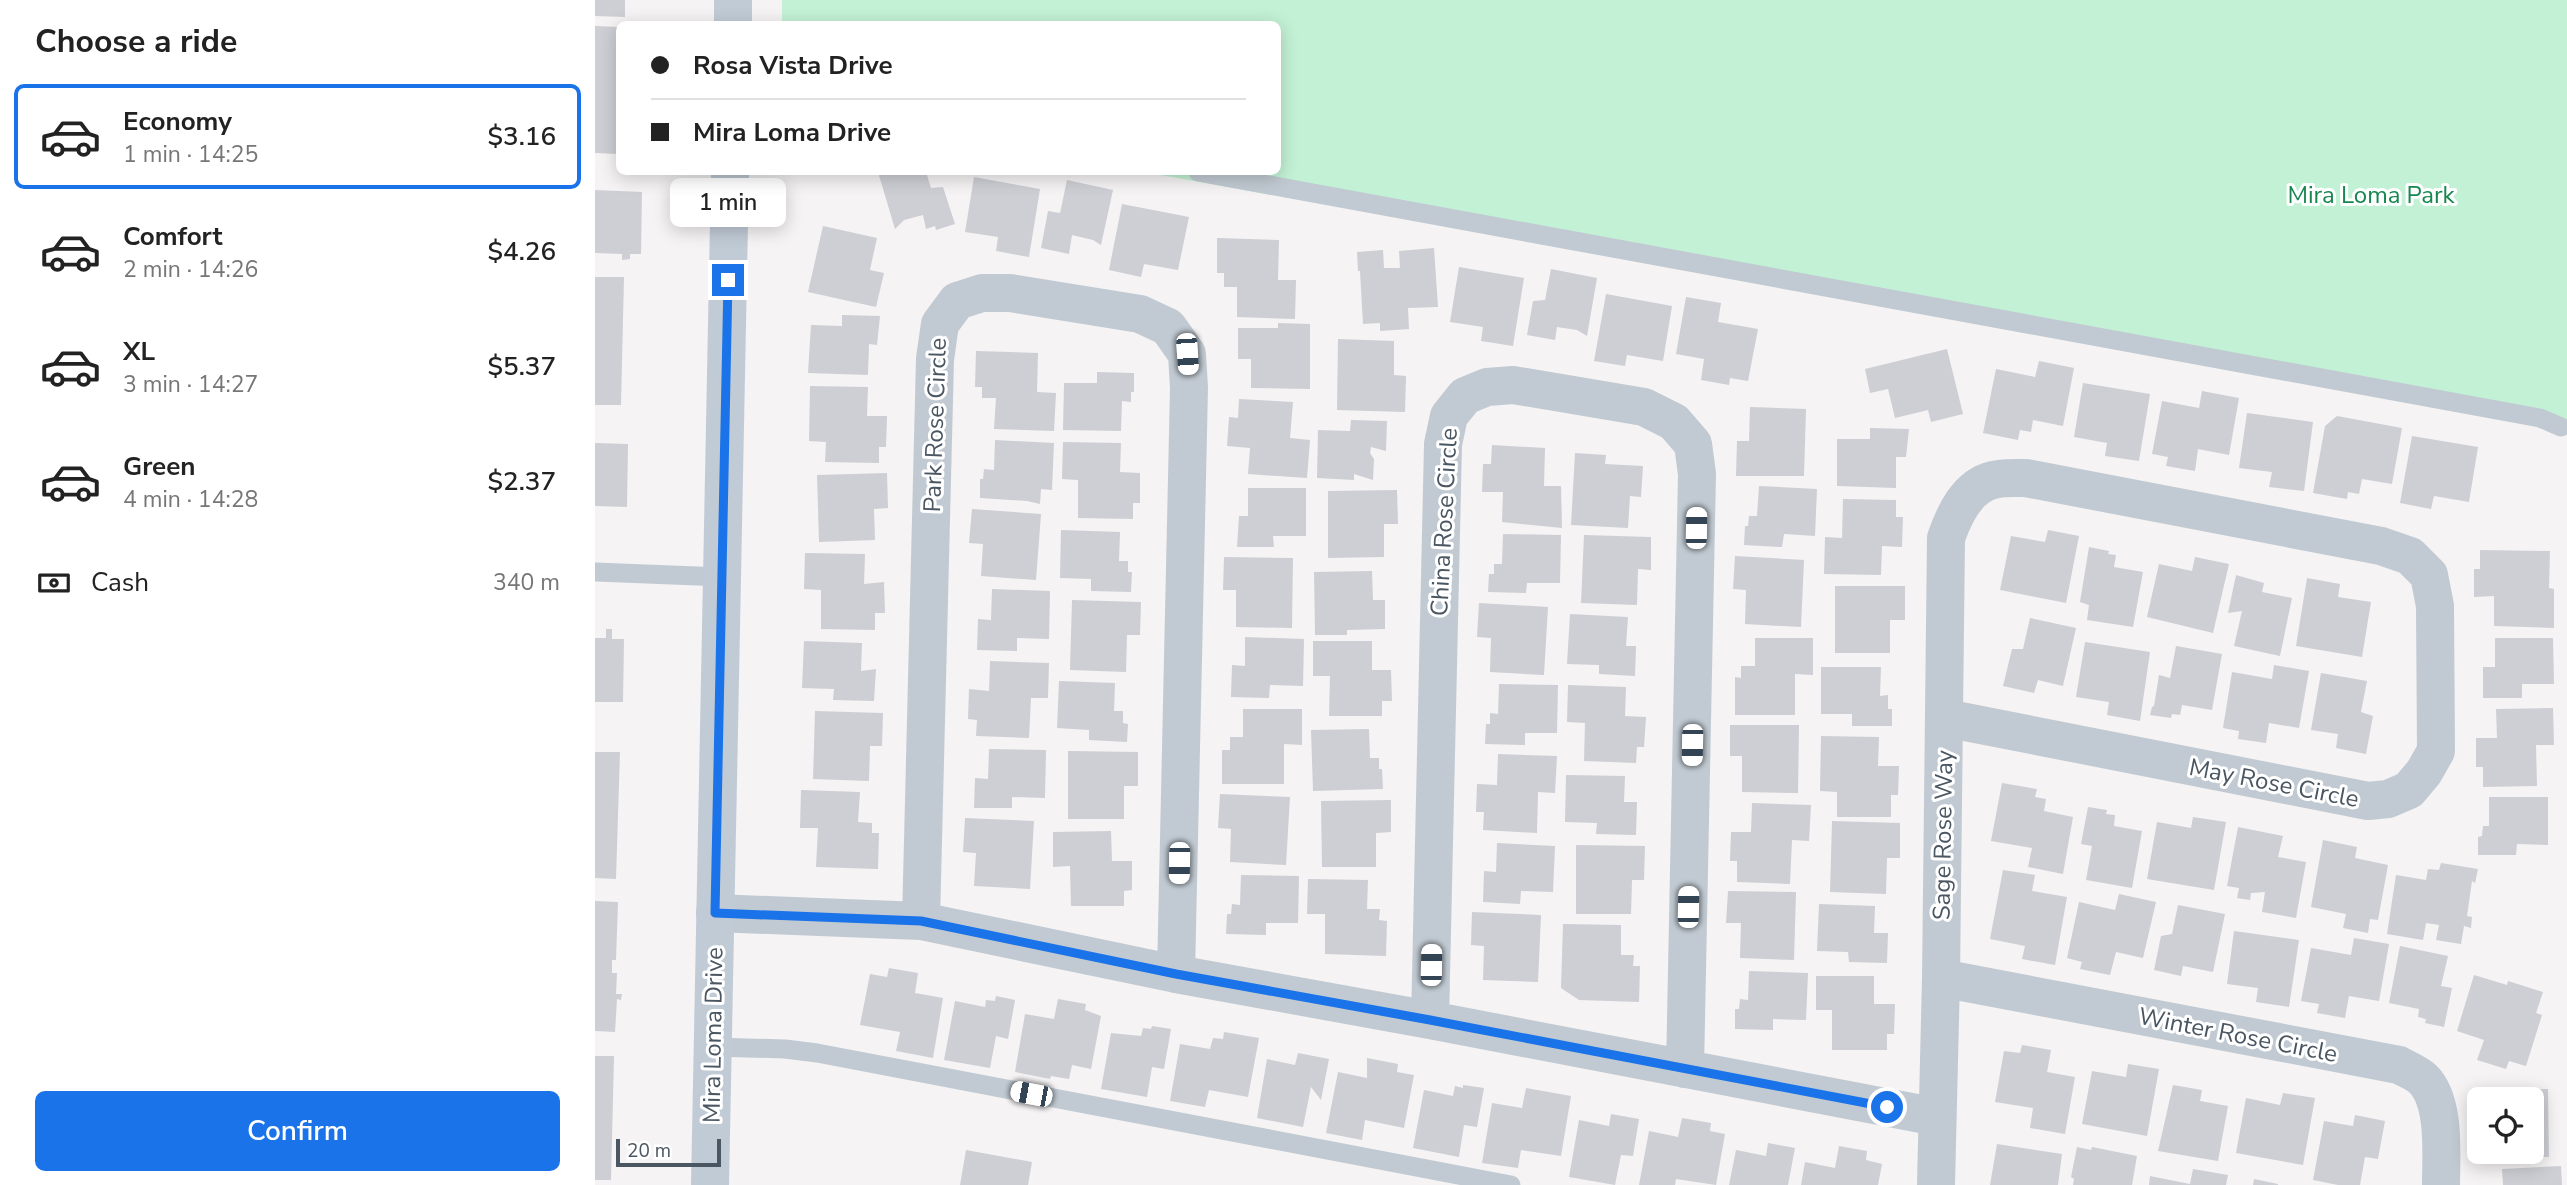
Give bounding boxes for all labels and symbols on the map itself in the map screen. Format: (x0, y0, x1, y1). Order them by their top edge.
callout: 1 min (670, 178, 786, 228)
park label: Mira Loma Park (2287, 179, 2456, 211)
route end (712, 264, 744, 296)
car (1176, 332, 1199, 376)
street label: Park Rose Circle (916, 337, 954, 513)
street label: China Rose Circle (1423, 427, 1465, 617)
car (1686, 507, 1707, 549)
car (1682, 724, 1703, 766)
street label: Sage Rose Way (1926, 749, 1960, 920)
street label: May Rose Circle (2186, 751, 2362, 815)
car (1169, 842, 1190, 884)
car (1678, 886, 1699, 928)
car (1421, 944, 1442, 986)
street label: Mira Loma Drive (695, 947, 731, 1123)
street label: Winter Rose Circle (2136, 1000, 2340, 1070)
car (1009, 1080, 1054, 1108)
route start (1871, 1091, 1903, 1123)
scale bar (616, 1136, 721, 1168)

